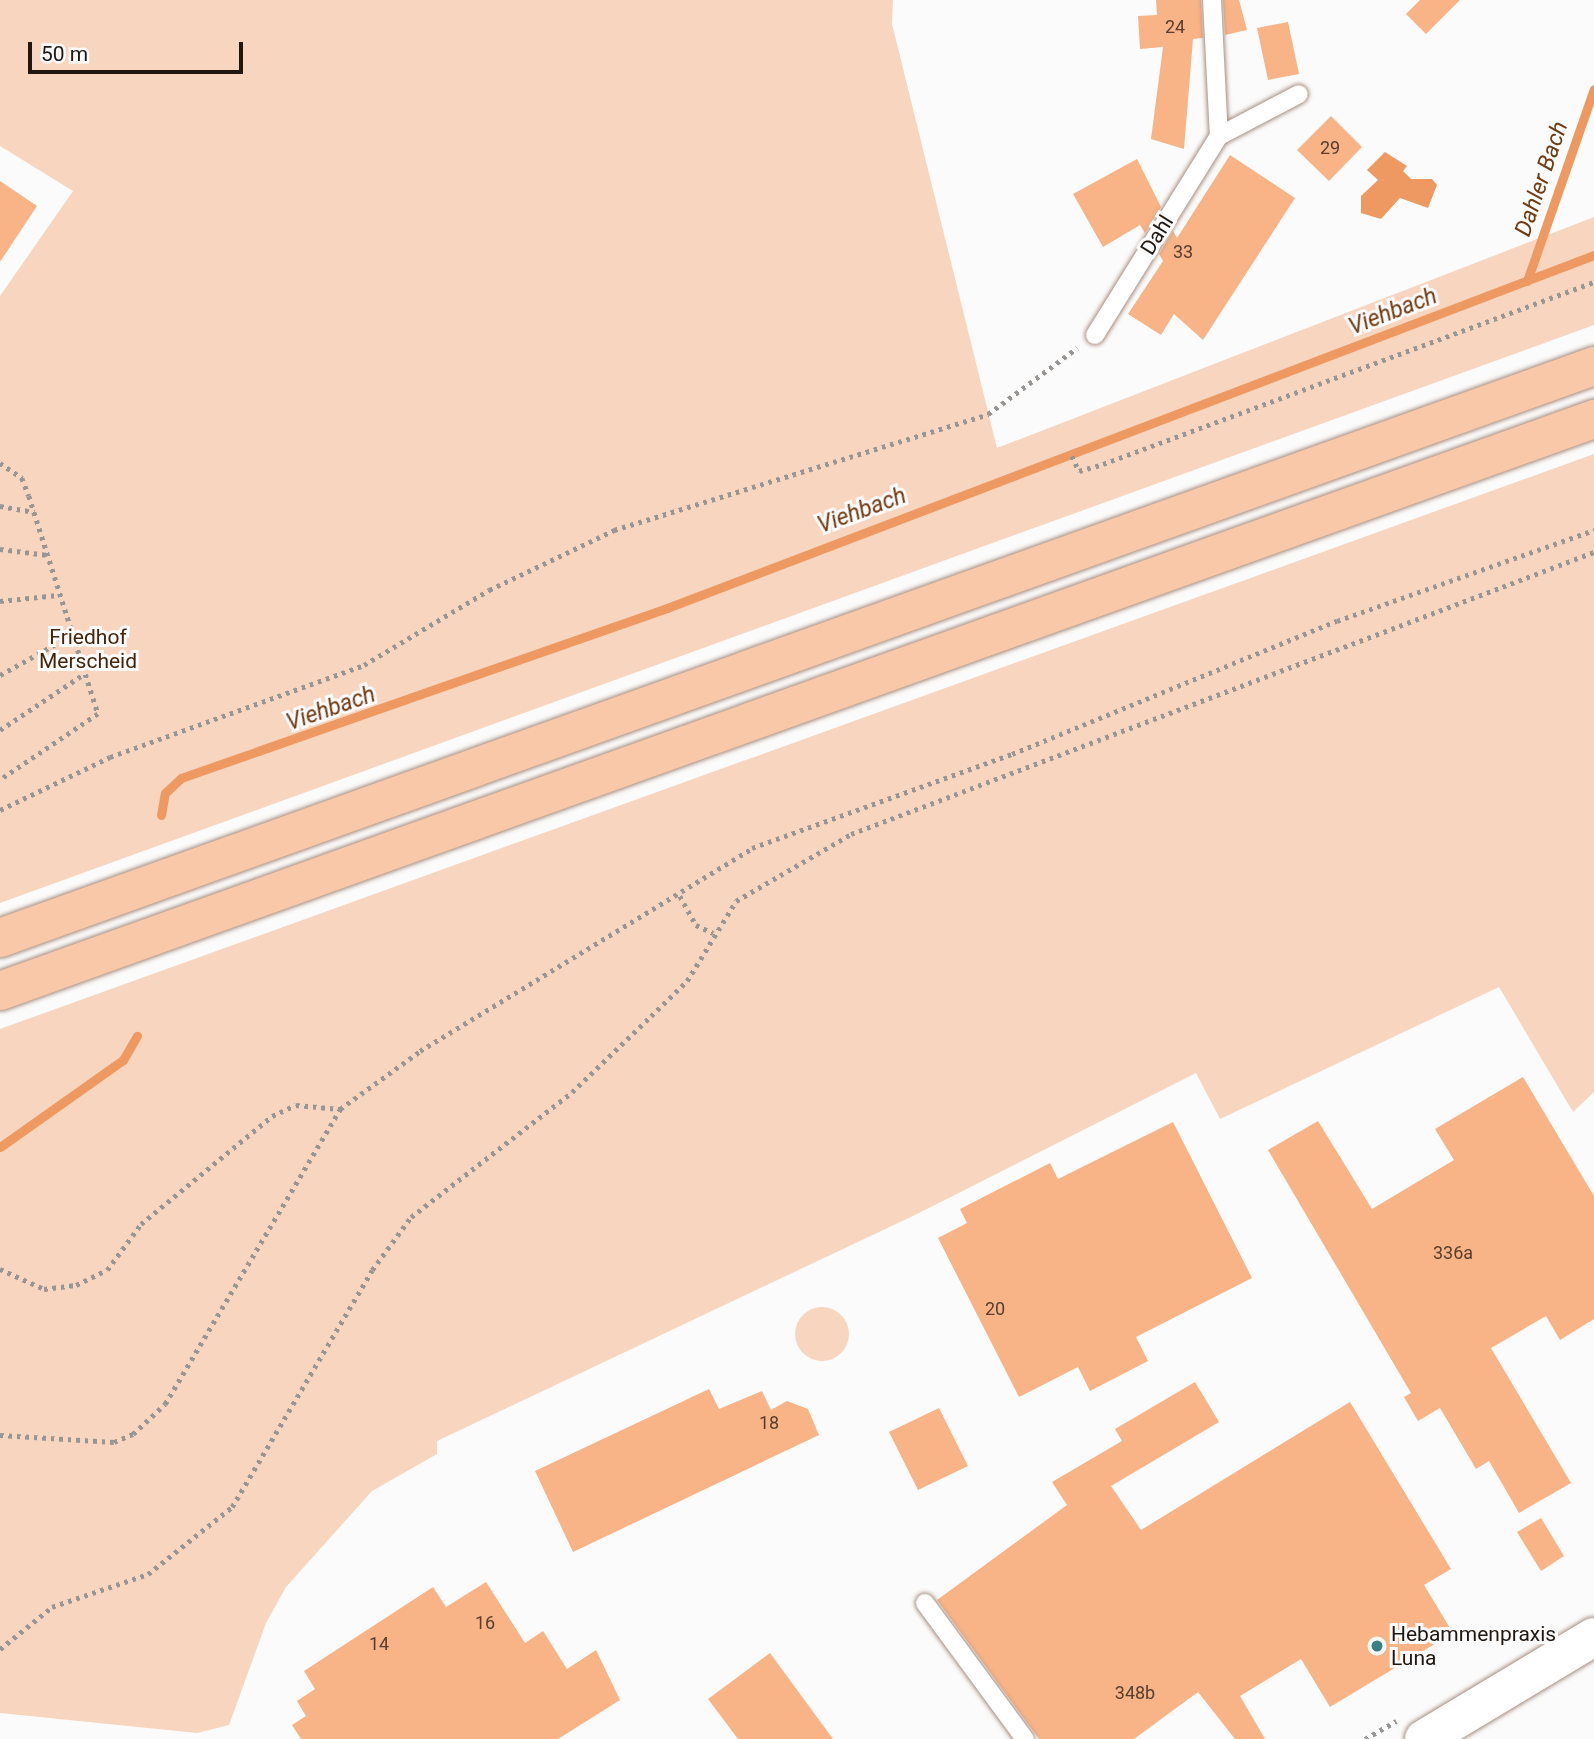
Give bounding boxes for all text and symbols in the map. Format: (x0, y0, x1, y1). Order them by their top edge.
house number: 24 (1165, 16, 1185, 38)
scale bar (32, 28, 247, 72)
text: 50 m (41, 42, 88, 66)
water label: Dahler Bach (1509, 118, 1575, 240)
house number: 29 (1320, 137, 1340, 159)
street label: Dahl (1135, 211, 1179, 259)
house number: 33 (1173, 241, 1193, 263)
water label: Viehbach (1345, 283, 1441, 341)
water label: Viehbach (814, 482, 910, 540)
park label: Friedhof Merscheid (39, 624, 137, 674)
water label: Viehbach (283, 681, 379, 737)
house number: 336a (1433, 1242, 1473, 1264)
house number: 20 (985, 1298, 1005, 1320)
house number: 18 (759, 1412, 779, 1434)
house number: 16 (475, 1612, 495, 1634)
place label: Hebammenpraxis Luna (1391, 1621, 1556, 1671)
house number: 14 (369, 1633, 389, 1655)
marker: Hebammenpraxis Luna (1369, 1638, 1385, 1654)
house number: 348b (1115, 1682, 1155, 1704)

